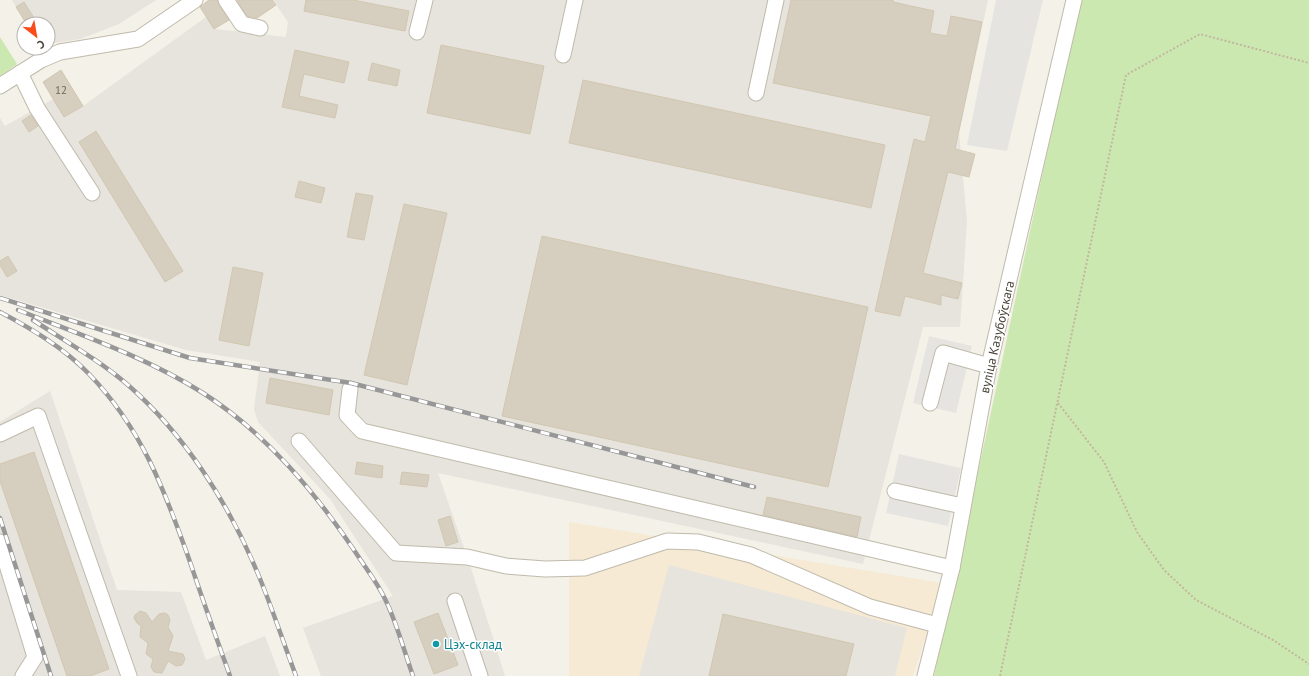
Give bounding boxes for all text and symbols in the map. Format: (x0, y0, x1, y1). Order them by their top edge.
north arrow (16, 16, 56, 56)
text: С (35, 37, 47, 52)
house number: 12 (55, 83, 67, 97)
street label: вуліца Казубоўскага (976, 279, 1018, 395)
place label: Цэх-склад (444, 636, 502, 653)
marker: Цэх-склад (431, 639, 441, 649)

